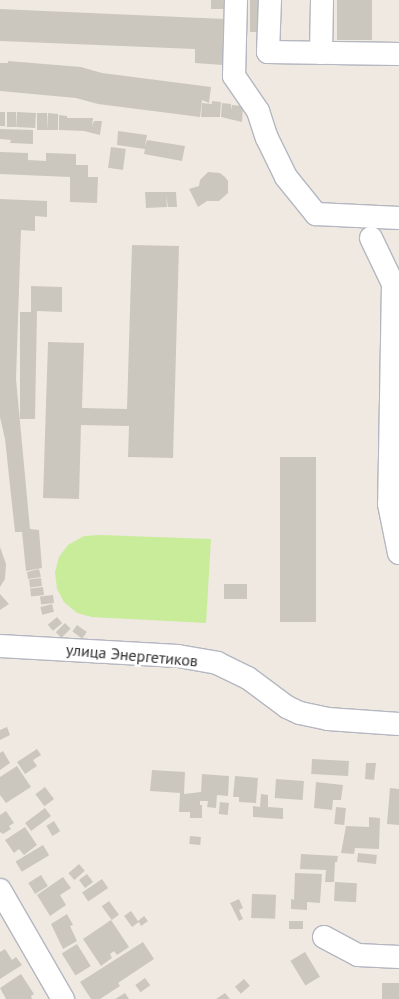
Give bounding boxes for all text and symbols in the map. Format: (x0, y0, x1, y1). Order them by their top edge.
street label: улица Энергетиков (65, 640, 199, 670)

